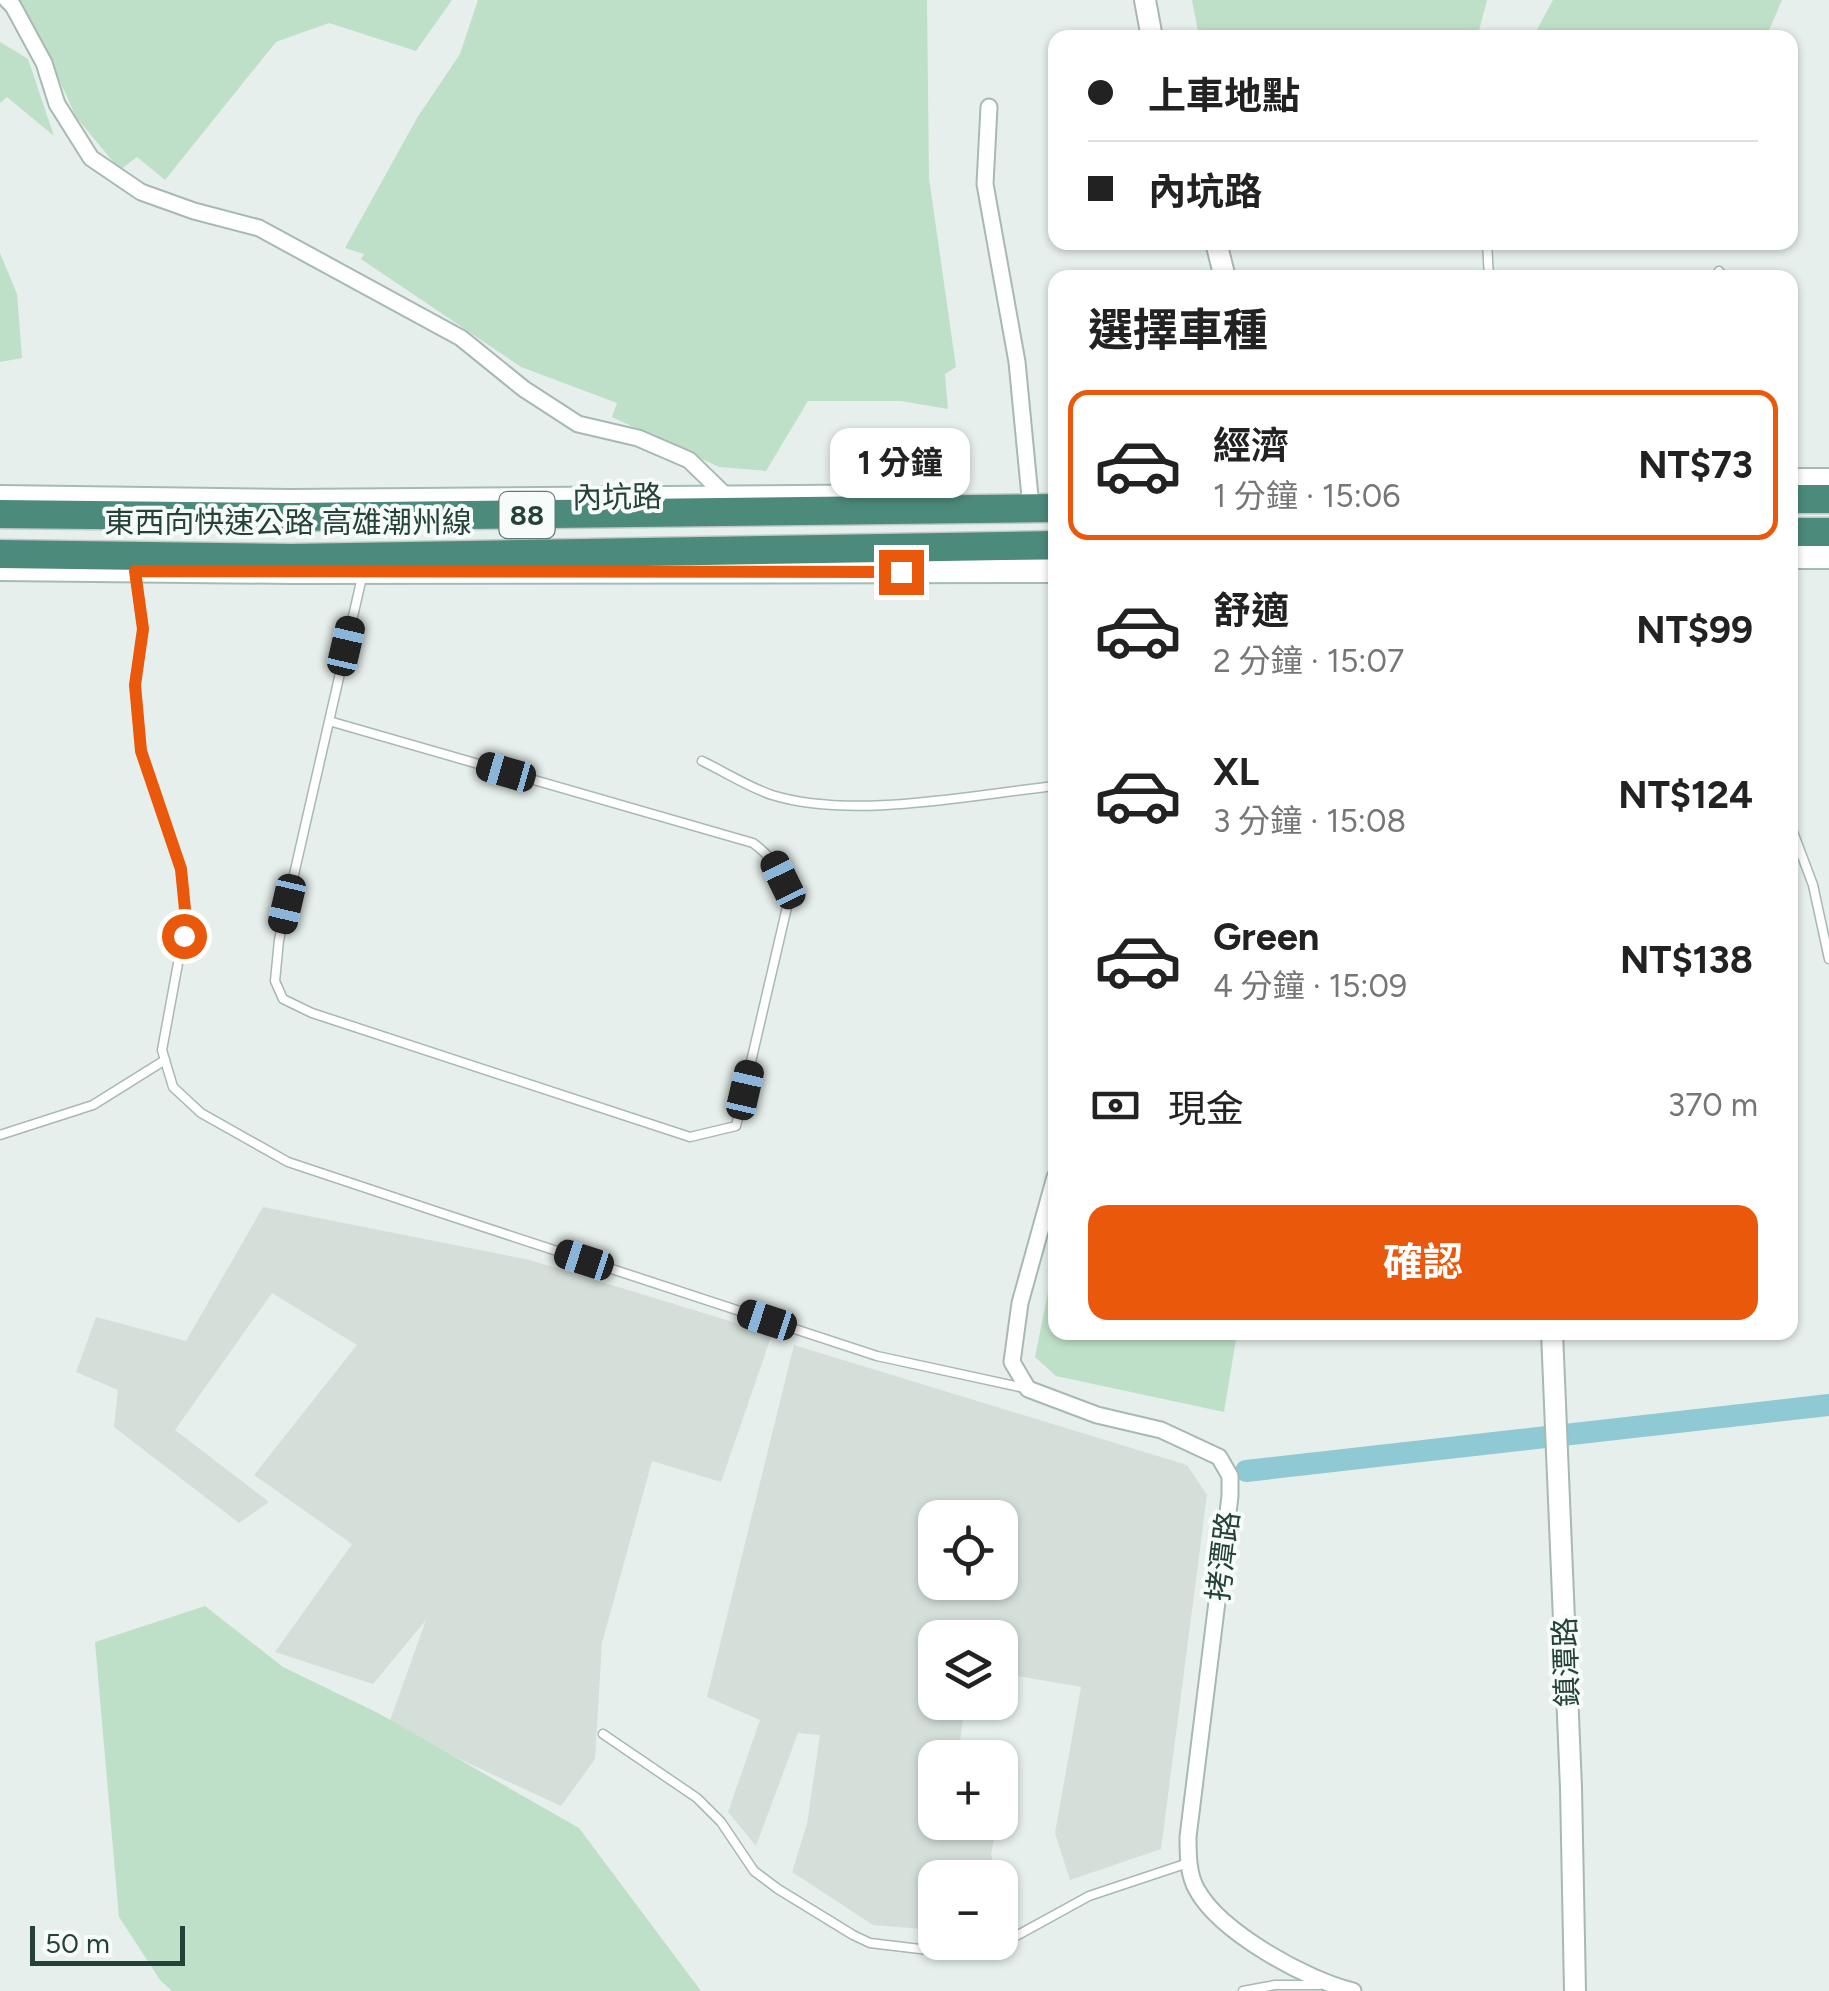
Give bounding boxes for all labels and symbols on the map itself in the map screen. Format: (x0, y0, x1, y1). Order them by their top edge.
callout: 1 分鐘 (831, 427, 971, 497)
street label: 內坑路 (572, 478, 662, 516)
road number: 88 (500, 492, 554, 538)
street label: 東西向快速公路 高雄潮州線 (104, 504, 472, 541)
route end (879, 550, 924, 595)
car (325, 613, 367, 679)
car (473, 749, 539, 795)
car (756, 846, 810, 914)
car (266, 871, 308, 937)
route start (162, 914, 207, 959)
car (724, 1057, 766, 1123)
car (551, 1236, 617, 1284)
car (734, 1296, 800, 1344)
street label: 拷潭路 (1199, 1509, 1247, 1603)
street label: 鎮潭路 (1546, 1616, 1586, 1708)
scale bar (30, 1921, 185, 1966)

